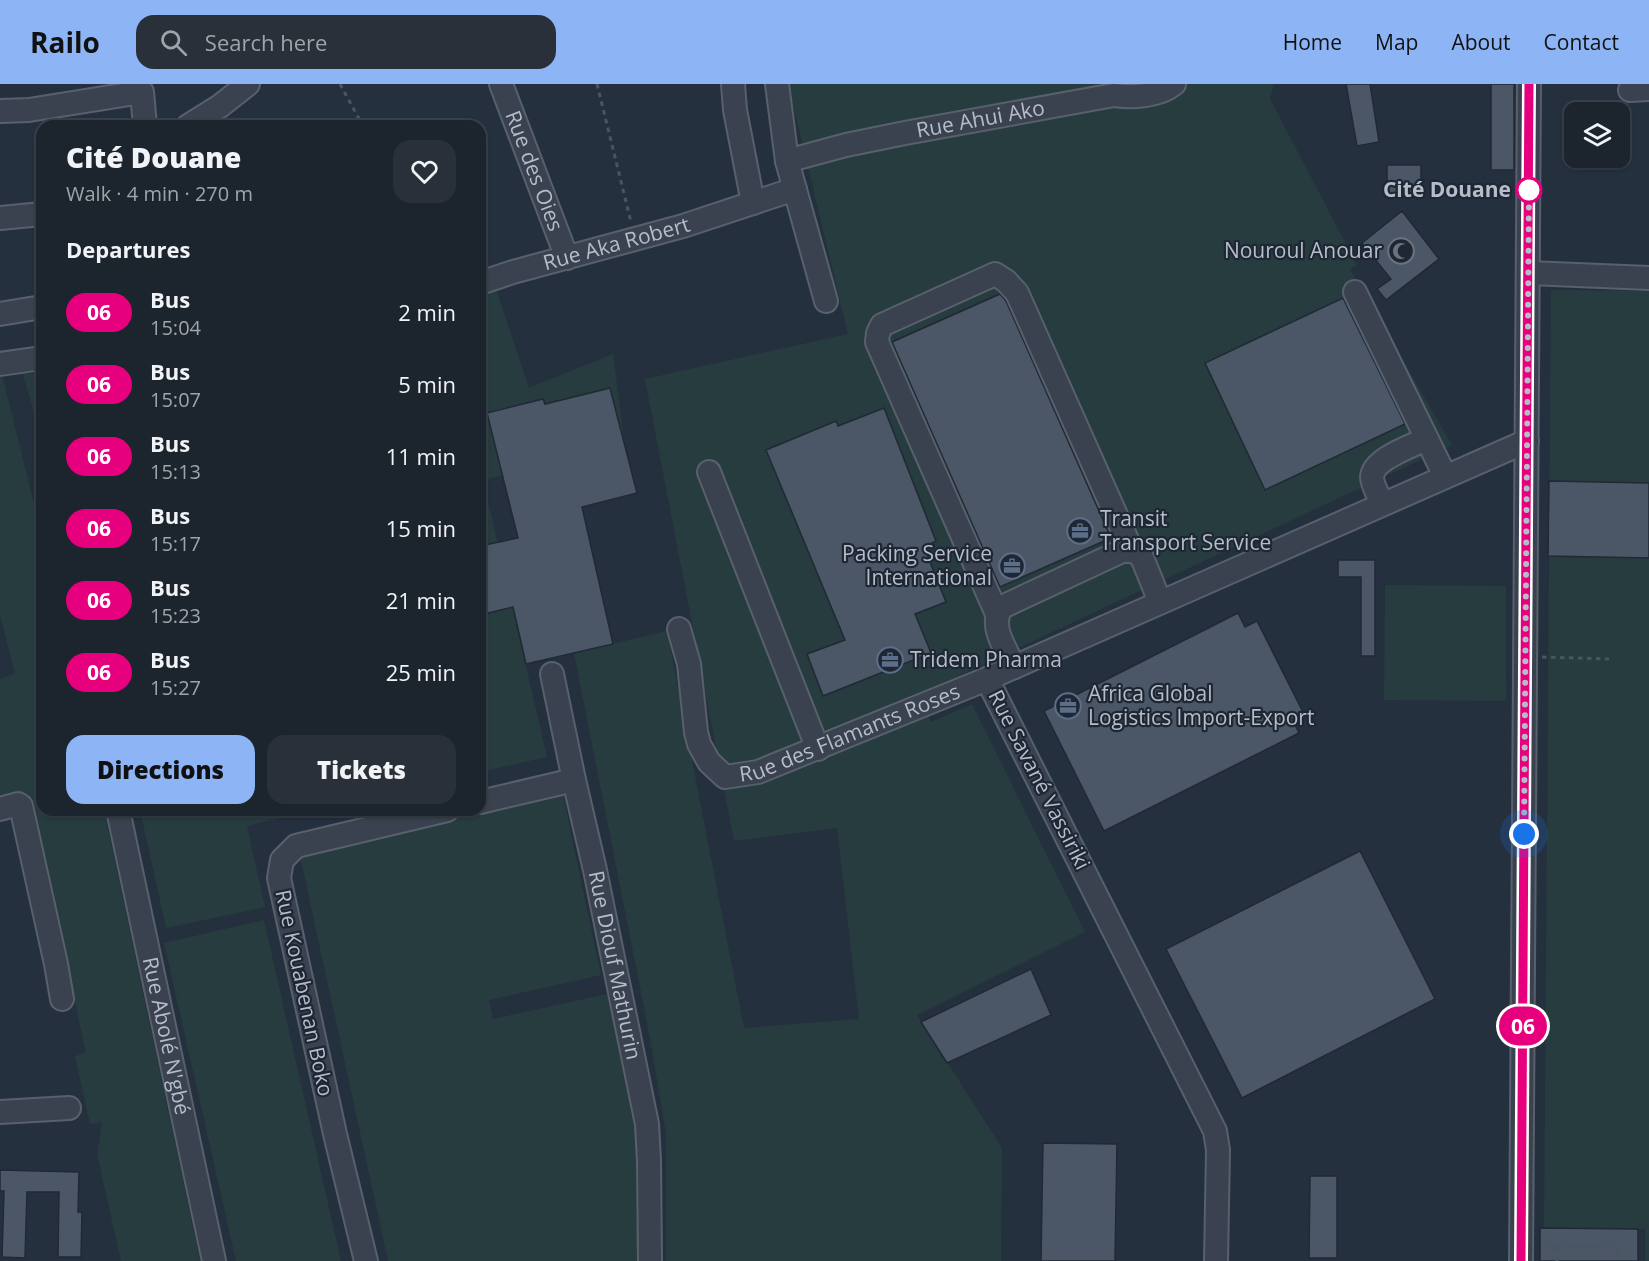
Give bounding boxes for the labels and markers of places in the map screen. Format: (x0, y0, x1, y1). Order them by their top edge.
place label: Cité Douane (1383, 175, 1511, 203)
marker: Cité Douane (1516, 177, 1542, 203)
place label: Nouroul Anouar (1224, 236, 1382, 264)
mosque icon: Nouroul Anouar (1386, 236, 1416, 266)
place label: Transit Transport Service (1100, 504, 1271, 556)
office icon: Transit Transport Service (1065, 516, 1095, 546)
place label: Packing Service International (842, 539, 992, 591)
office icon: Packing Service International (997, 551, 1027, 581)
office icon: Tridem Pharma (875, 645, 905, 675)
place label: Tridem Pharma (910, 645, 1062, 673)
place label: Africa Global Logistics Import-Export (1088, 679, 1314, 731)
office icon: Africa Global Logistics Import-Export (1053, 691, 1083, 721)

